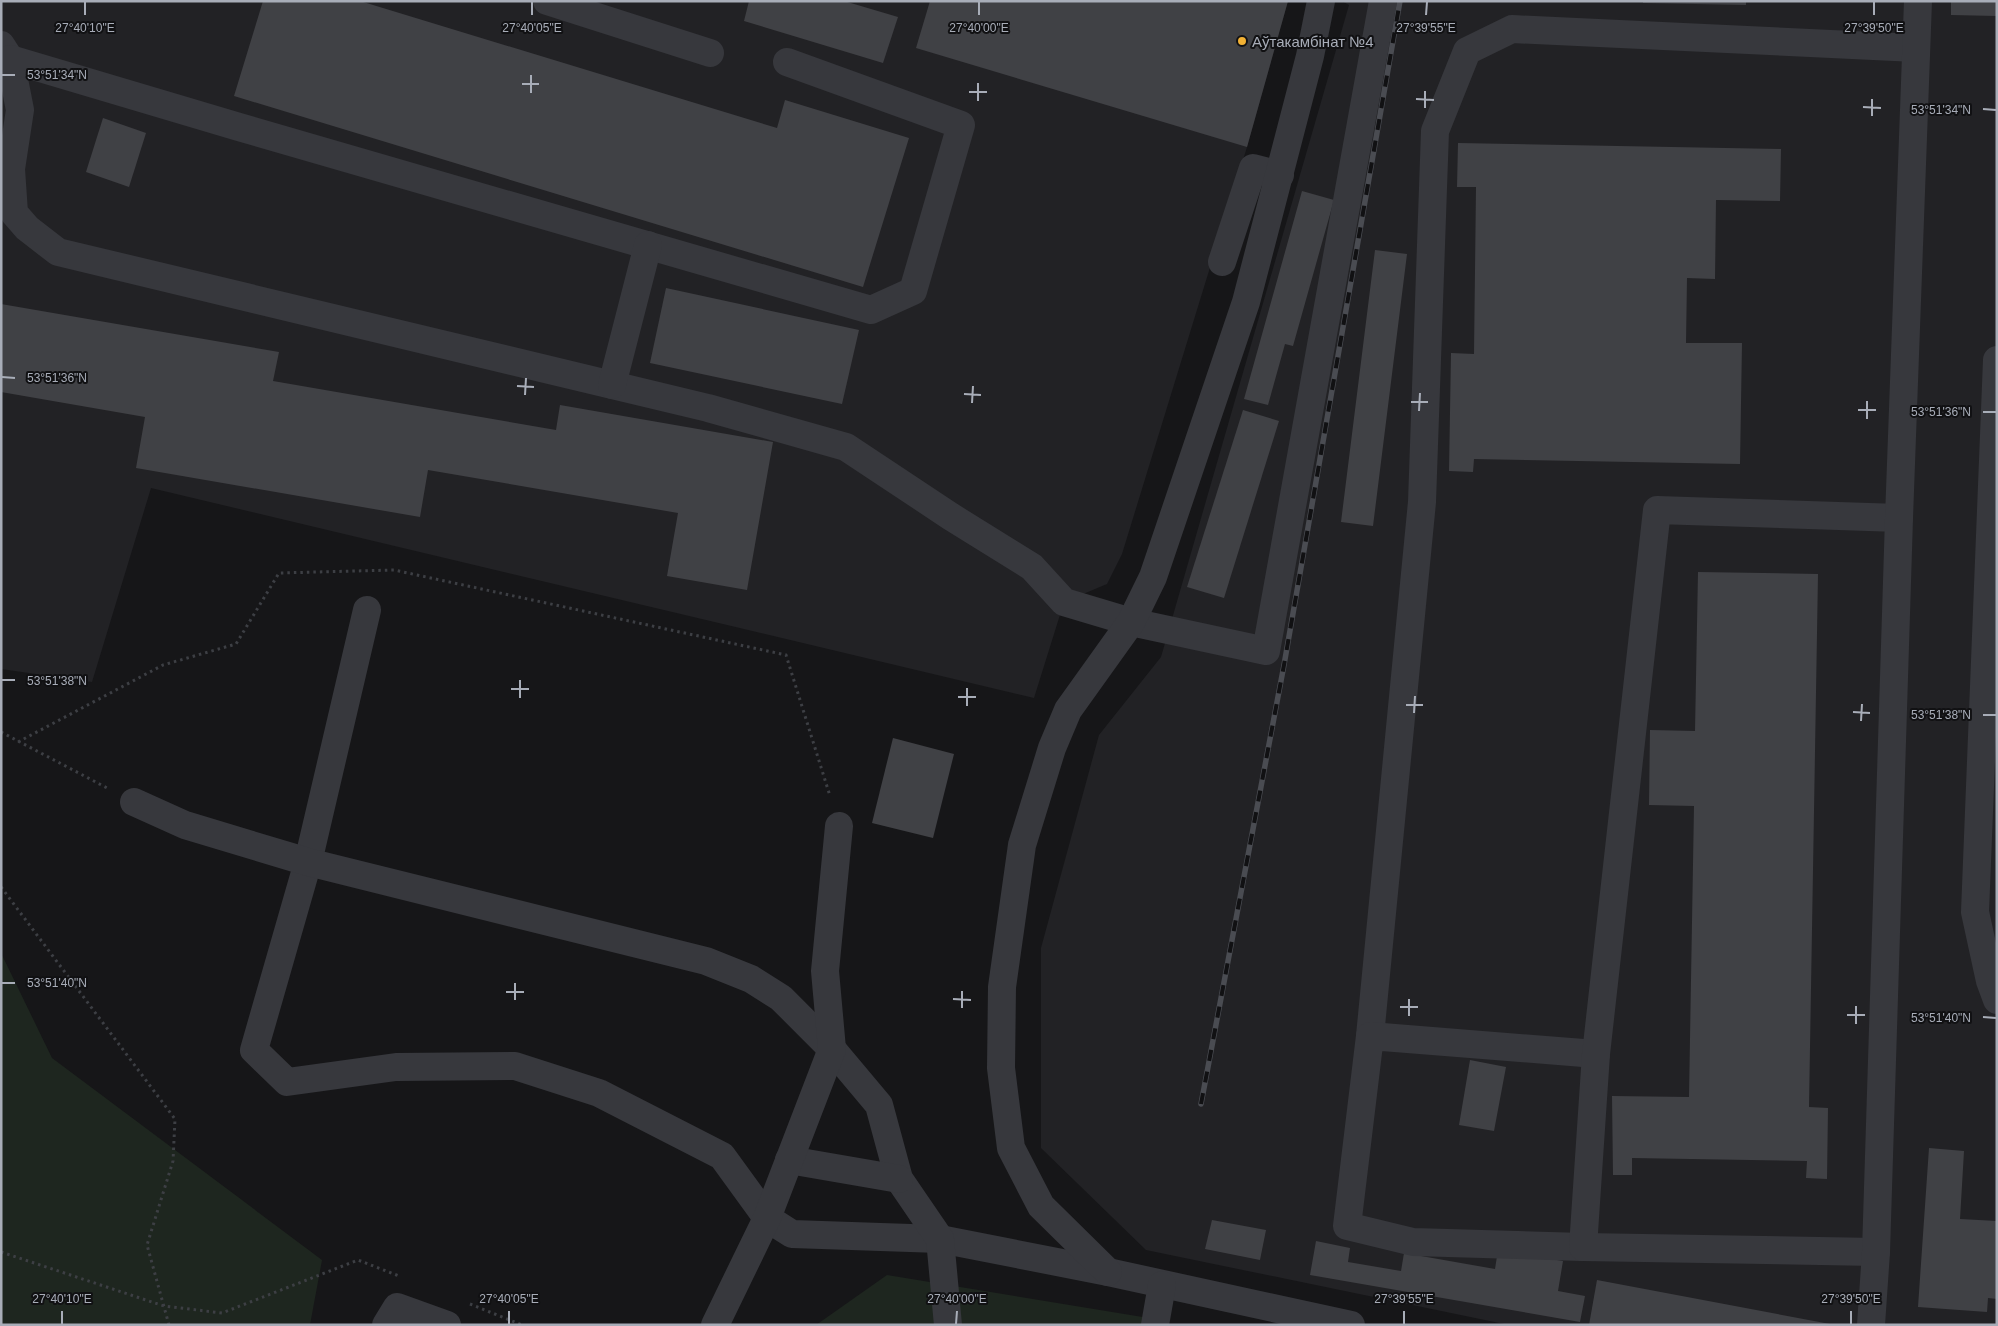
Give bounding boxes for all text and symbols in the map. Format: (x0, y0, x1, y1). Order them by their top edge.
text: 27°40'10"E (55, 21, 115, 35)
text: 27°40'05"E (502, 21, 562, 35)
text: 27°40'00"E (949, 21, 1009, 35)
text: 27°39'55"E (1396, 21, 1456, 35)
text: 27°39'50"E (1844, 21, 1904, 35)
place label: Аўтакамбінат №4 (1252, 33, 1374, 50)
marker: Аўтакамбінат №4 (1236, 35, 1248, 47)
text: 53°51'34"N (27, 68, 87, 82)
text: 53°51'34"N (1911, 103, 1971, 117)
text: 53°51'36"N (27, 371, 87, 385)
text: 53°51'36"N (1911, 405, 1971, 419)
text: 53°51'38"N (27, 674, 87, 688)
text: 53°51'38"N (1911, 708, 1971, 722)
text: 53°51'40"N (27, 976, 87, 990)
text: 53°51'40"N (1911, 1011, 1971, 1025)
text: 27°40'10"E (32, 1292, 92, 1306)
text: 27°40'05"E (479, 1292, 539, 1306)
text: 27°40'00"E (927, 1292, 987, 1306)
text: 27°39'55"E (1374, 1292, 1434, 1306)
text: 27°39'50"E (1821, 1292, 1881, 1306)

